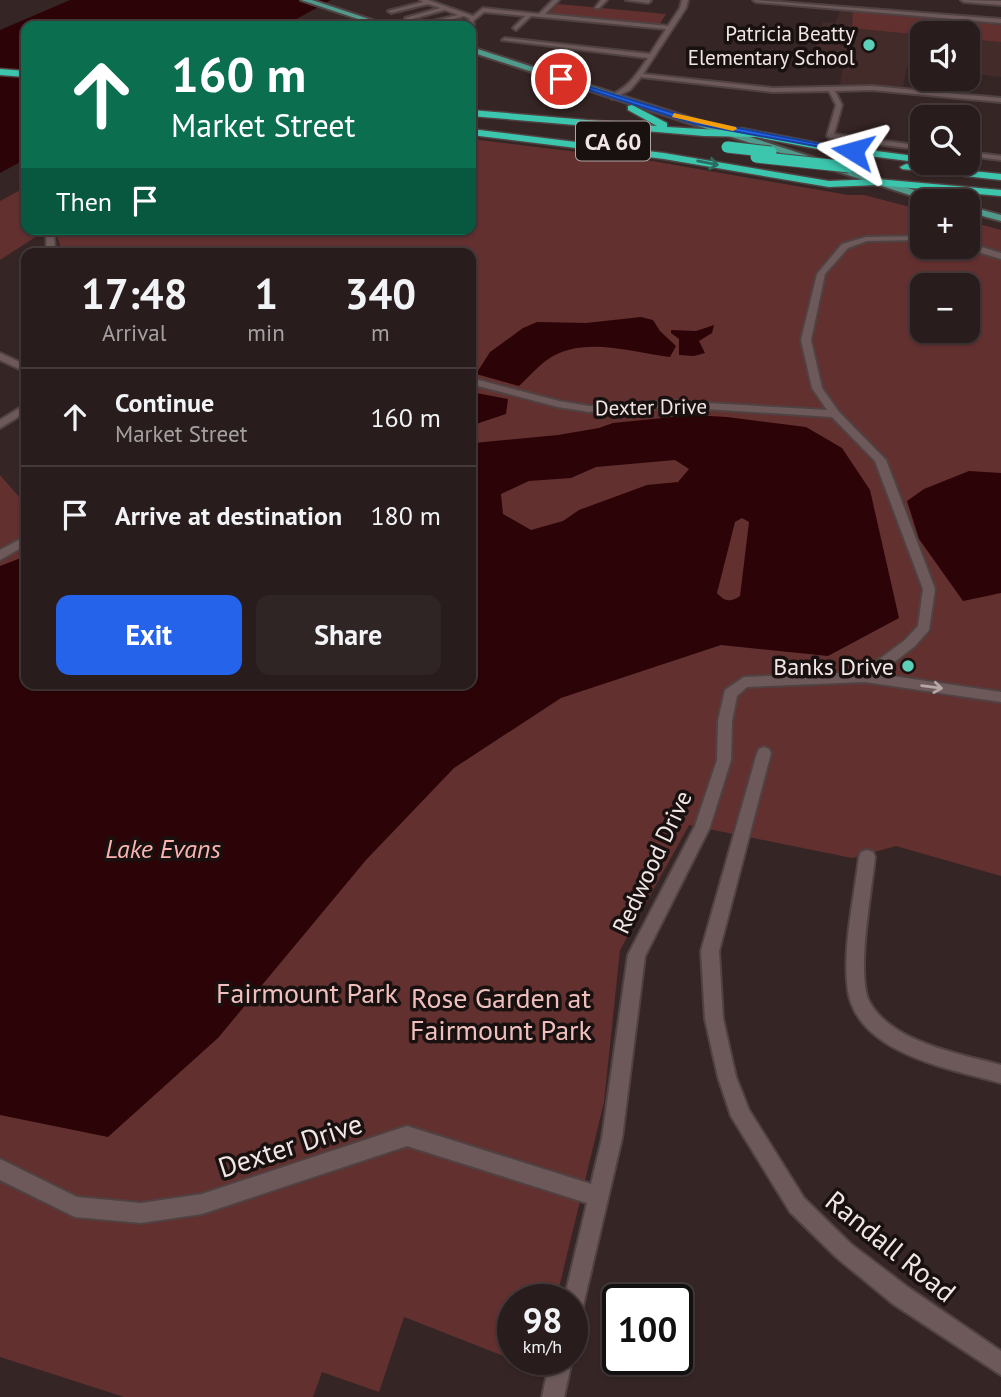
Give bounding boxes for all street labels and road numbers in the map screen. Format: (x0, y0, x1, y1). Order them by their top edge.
road number: CA 60 (576, 122, 650, 160)
street label: Dexter Drive (595, 393, 707, 421)
street label: Redwood Drive (605, 785, 699, 939)
street label: Dexter Drive (213, 1104, 367, 1186)
street label: Randall Road (818, 1182, 964, 1310)

